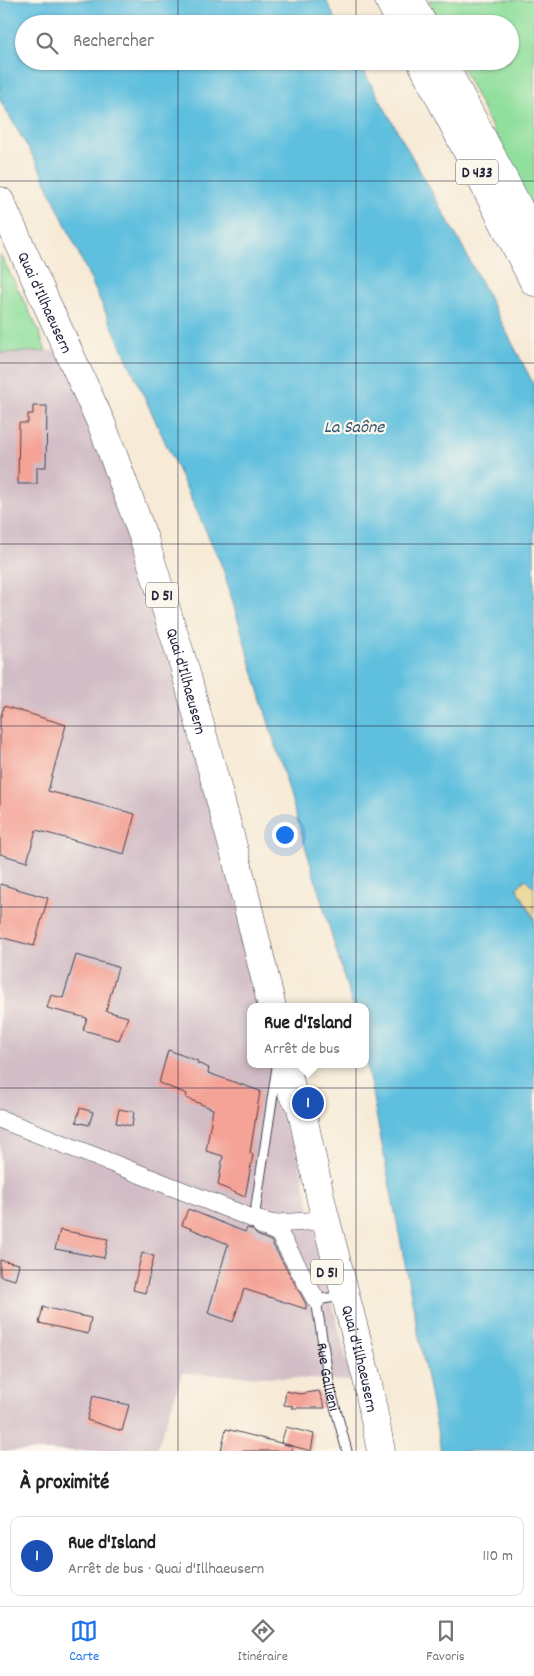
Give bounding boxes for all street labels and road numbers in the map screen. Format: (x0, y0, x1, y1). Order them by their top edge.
road number: D 433 (456, 160, 498, 184)
street label: Quai d'Illhaeusern (11, 248, 77, 358)
road number: D 51 (146, 582, 178, 608)
street label: Quai d'Illhaeusern (159, 626, 211, 737)
road number: D 51 (311, 1260, 343, 1284)
street label: Quai d'Illhaeusern (334, 1303, 382, 1414)
street label: Rue Gallieni (309, 1341, 345, 1414)

